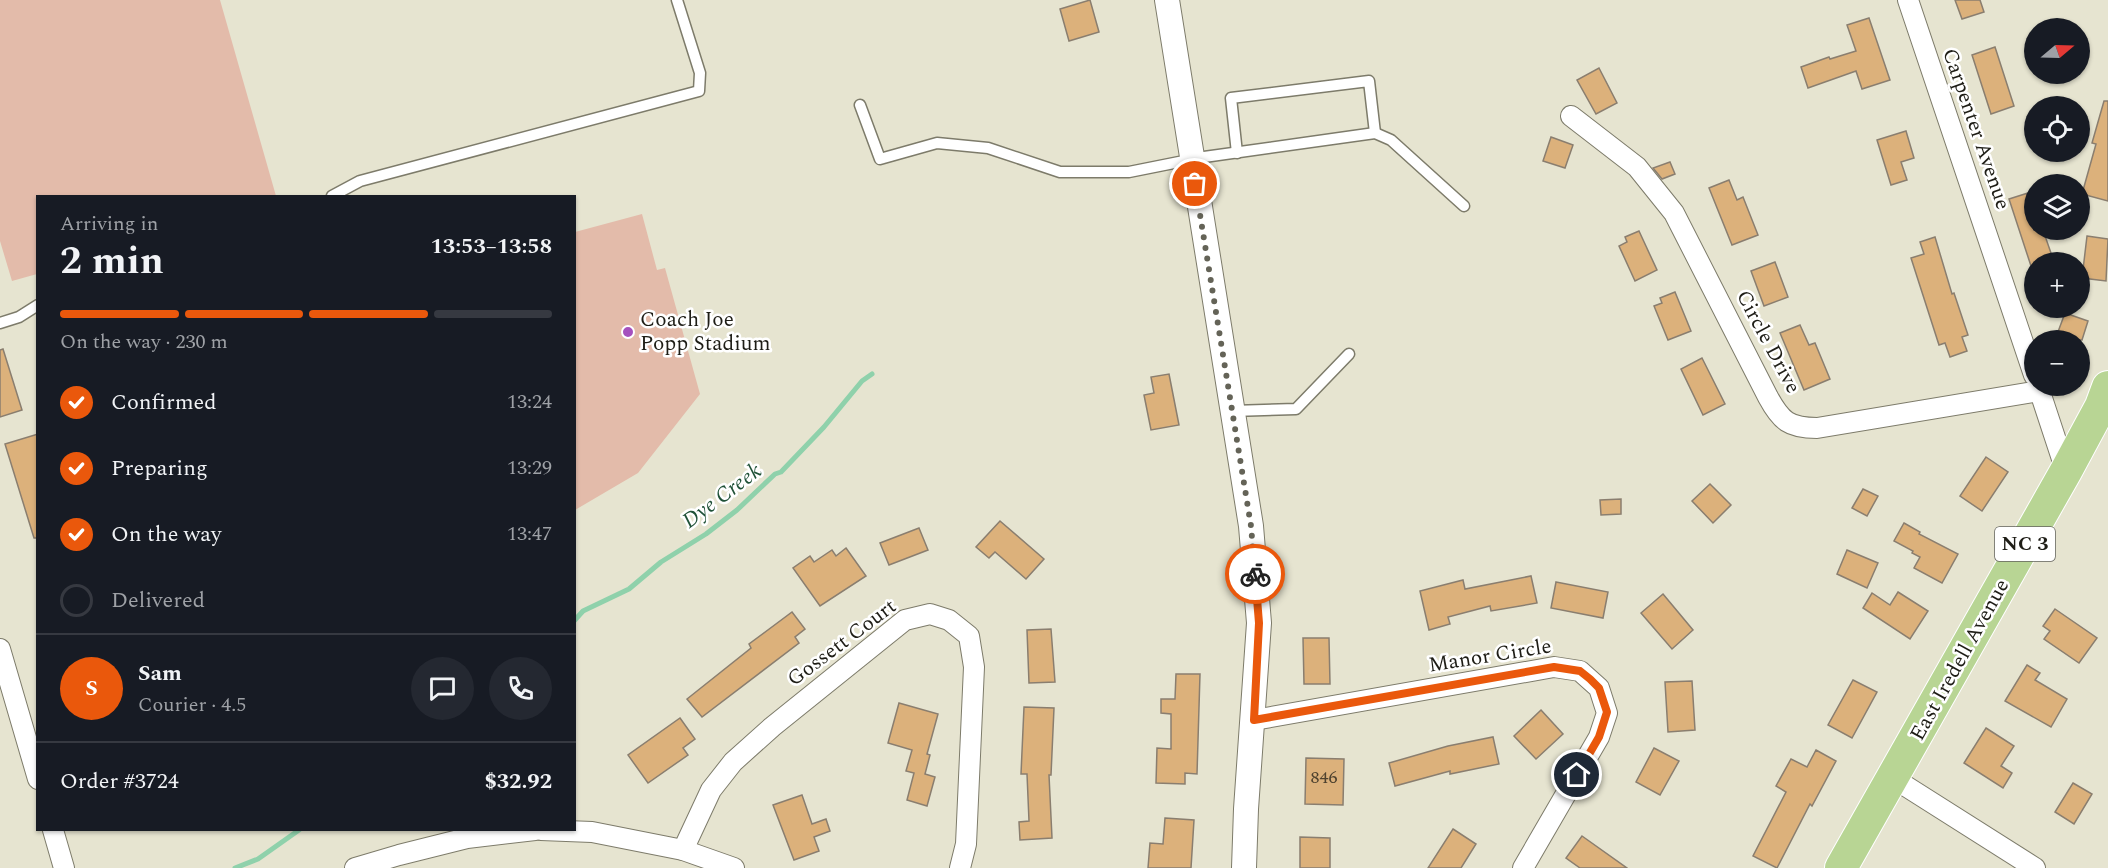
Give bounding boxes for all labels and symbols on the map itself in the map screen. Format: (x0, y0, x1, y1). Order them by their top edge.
north arrow (2024, 18, 2090, 84)
street label: Carpenter Avenue (1933, 44, 2019, 214)
pin (1169, 158, 1220, 209)
street label: Circle Drive (1727, 284, 1809, 400)
place label: Coach Joe Popp Stadium (640, 304, 771, 360)
marker: Coach Joe Popp Stadium (621, 325, 635, 339)
water label: Dye Creek (675, 455, 769, 537)
road number: NC 3 (1995, 527, 2055, 561)
courier (1225, 544, 1285, 604)
street label: East Iredell Avenue (1902, 573, 2018, 747)
street label: Gossett Court (781, 591, 903, 695)
street label: Manor Circle (1426, 630, 1554, 682)
pin (1551, 749, 1602, 800)
house number: 846 (1311, 764, 1338, 791)

